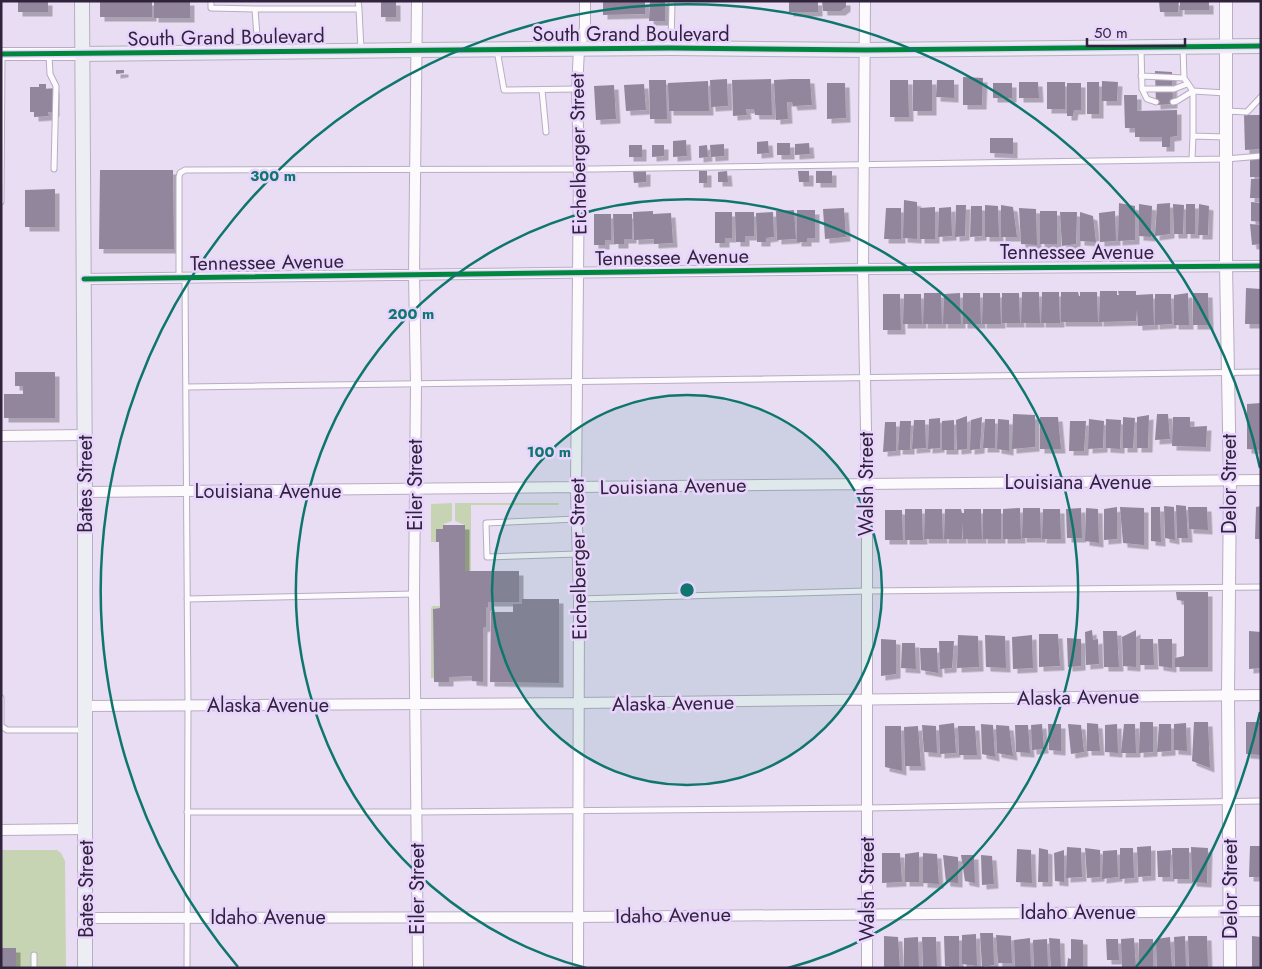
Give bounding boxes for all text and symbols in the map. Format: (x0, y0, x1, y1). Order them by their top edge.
scale bar (1087, 15, 1184, 47)
street label: South Grand Boulevard (532, 20, 730, 49)
street label: South Grand Boulevard (127, 21, 325, 54)
text: 50 m (1094, 22, 1128, 44)
street label: Eichelberger Street (563, 73, 594, 235)
text: 300 m (250, 165, 296, 187)
street label: Tennessee Avenue (1000, 238, 1154, 267)
street label: Tennessee Avenue (595, 242, 749, 273)
street label: Tennessee Avenue (190, 247, 344, 278)
text: 200 m (388, 303, 434, 325)
street label: Walsh Street (852, 432, 881, 536)
street label: Delor Street (1215, 434, 1244, 534)
street label: Bates Street (71, 435, 100, 533)
street label: Eiler Street (401, 439, 430, 531)
text: 100 m (527, 441, 571, 463)
street label: Louisiana Avenue (1005, 468, 1151, 497)
street label: Louisiana Avenue (599, 471, 747, 502)
street label: Louisiana Avenue (195, 477, 341, 506)
street label: Eichelberger Street (563, 478, 594, 640)
centre of rings (678, 581, 696, 599)
street label: Alaska Avenue (1017, 682, 1139, 713)
street label: Alaska Avenue (612, 688, 734, 719)
street label: Alaska Avenue (207, 691, 329, 720)
street label: Walsh Street (853, 837, 882, 941)
street label: Delor Street (1216, 839, 1245, 939)
street label: Bates Street (72, 840, 101, 938)
street label: Eiler Street (403, 843, 432, 935)
street label: Idaho Avenue (1020, 898, 1136, 927)
street label: Idaho Avenue (615, 900, 731, 931)
street label: Idaho Avenue (210, 903, 326, 932)

